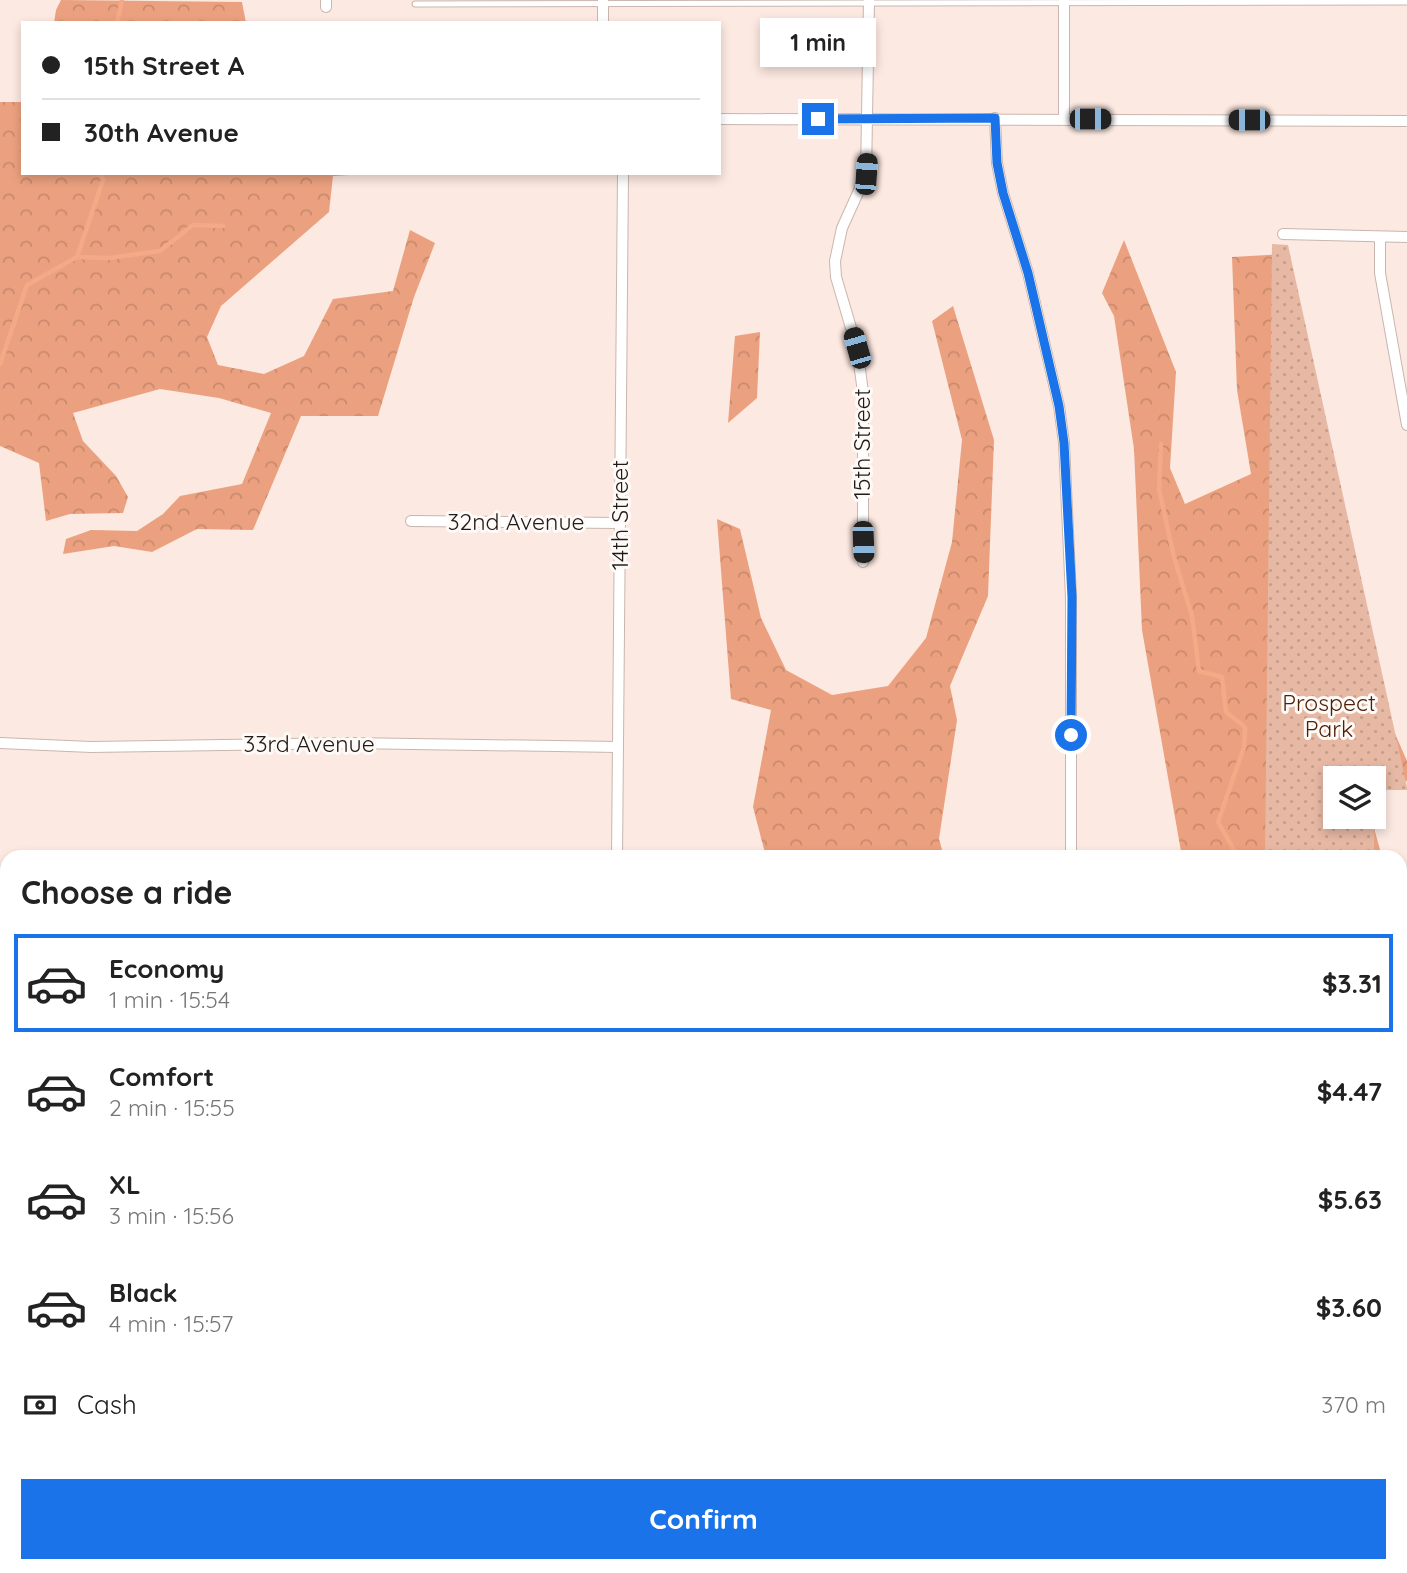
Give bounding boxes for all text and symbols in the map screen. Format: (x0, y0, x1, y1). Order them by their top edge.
callout: 1 min (760, 18, 876, 66)
text: 1 min (790, 28, 846, 57)
text: 15th Street A (84, 49, 244, 82)
route end (802, 103, 834, 135)
car (1070, 109, 1112, 130)
car (1229, 110, 1271, 131)
text: 30th Avenue (84, 116, 239, 149)
car (855, 152, 878, 196)
car (842, 325, 873, 371)
street label: 15th Street (847, 388, 876, 500)
street label: 14th Street (605, 460, 634, 570)
street label: 32nd Avenue (448, 507, 584, 536)
car (852, 521, 875, 563)
park label: Prospect Park (1282, 688, 1376, 743)
route start (1055, 719, 1087, 751)
street label: 33rd Avenue (243, 729, 375, 758)
map controls (1323, 766, 1386, 829)
button: layers (1323, 766, 1386, 829)
text: Choose a ride (21, 872, 233, 912)
icon: car (25, 952, 88, 1015)
text: Economy (109, 952, 224, 985)
text: $3.31 (1322, 967, 1382, 1000)
text: 1 min · 15:54 (109, 985, 230, 1014)
icon: car (25, 1060, 88, 1123)
text: Comfort (109, 1060, 214, 1093)
text: $4.47 (1317, 1075, 1382, 1108)
text: 2 min · 15:55 (109, 1093, 235, 1122)
icon: car (25, 1168, 88, 1231)
text: XL (109, 1168, 141, 1201)
text: $5.63 (1318, 1183, 1382, 1216)
text: 3 min · 15:56 (109, 1201, 234, 1230)
icon: car (25, 1276, 88, 1339)
text: Black (109, 1276, 178, 1309)
text: $3.60 (1316, 1291, 1382, 1324)
text: 4 min · 15:57 (109, 1309, 233, 1338)
icon: cash (21, 1386, 59, 1424)
text: Cash (77, 1388, 137, 1421)
text: 370 m (1321, 1390, 1386, 1419)
button: Confirm (21, 1479, 1386, 1559)

